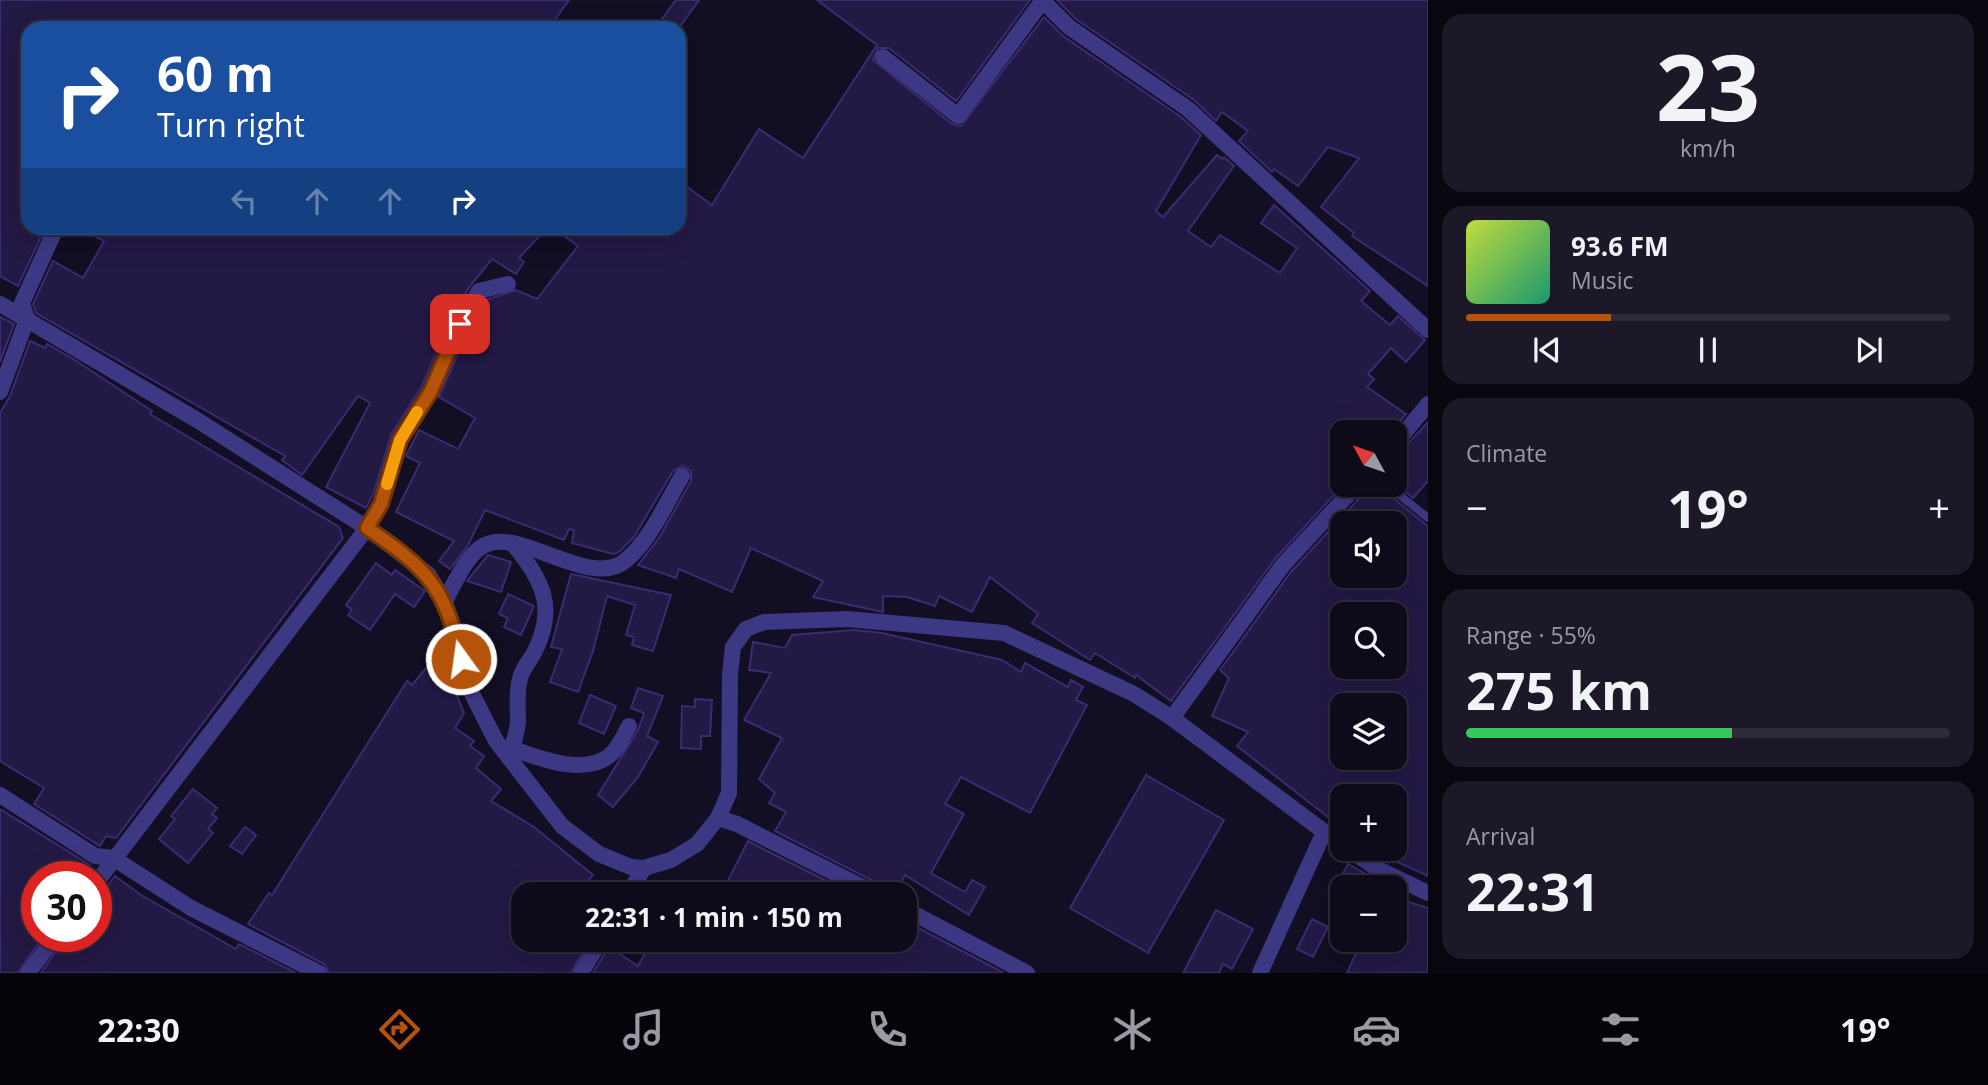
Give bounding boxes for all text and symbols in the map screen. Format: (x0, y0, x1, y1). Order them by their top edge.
text: 23 (1656, 24, 1760, 148)
text: 60 m (157, 40, 274, 106)
icon: right (42, 49, 133, 140)
text: Turn right (157, 103, 305, 146)
text: km/h (1680, 132, 1736, 164)
icon: left (225, 182, 263, 220)
icon: ahead (298, 182, 336, 220)
icon: ahead (371, 182, 409, 220)
icon: right (444, 182, 482, 220)
text: 93.6 FM (1571, 228, 1669, 264)
text: Music (1571, 264, 1634, 296)
pin (430, 294, 490, 354)
icon: arrive (441, 305, 479, 343)
icon: previous (1528, 331, 1566, 369)
icon: pause (1689, 331, 1727, 369)
icon: next (1850, 331, 1888, 369)
north arrow (1330, 420, 1407, 497)
map controls (1330, 420, 1407, 952)
text: Climate (1466, 437, 1547, 469)
text: 19° (1667, 472, 1749, 543)
text: − (1466, 481, 1488, 533)
text: + (1928, 481, 1950, 533)
button: sound (1330, 511, 1407, 588)
button: search (1330, 602, 1407, 679)
text: Range · 55% (1466, 619, 1596, 651)
position arrow (424, 622, 498, 696)
text: 275 km (1466, 654, 1652, 725)
button: layers (1330, 693, 1407, 770)
button: + (1330, 784, 1407, 861)
text: Arrival (1466, 820, 1535, 852)
text: 22:31 (1466, 855, 1600, 926)
speed limit sign: 30 (21, 861, 112, 952)
button: − (1330, 875, 1407, 952)
text: 22:31 · 1 min · 150 m (585, 899, 843, 935)
icon: directions (375, 1005, 424, 1054)
icon: music (619, 1005, 668, 1054)
icon: phone (863, 1005, 912, 1054)
icon: climate (1108, 1005, 1157, 1054)
icon: car (1352, 1005, 1401, 1054)
icon: filters (1596, 1005, 1645, 1054)
text: 22:30 (98, 1008, 180, 1051)
text: 19° (1840, 1008, 1890, 1051)

